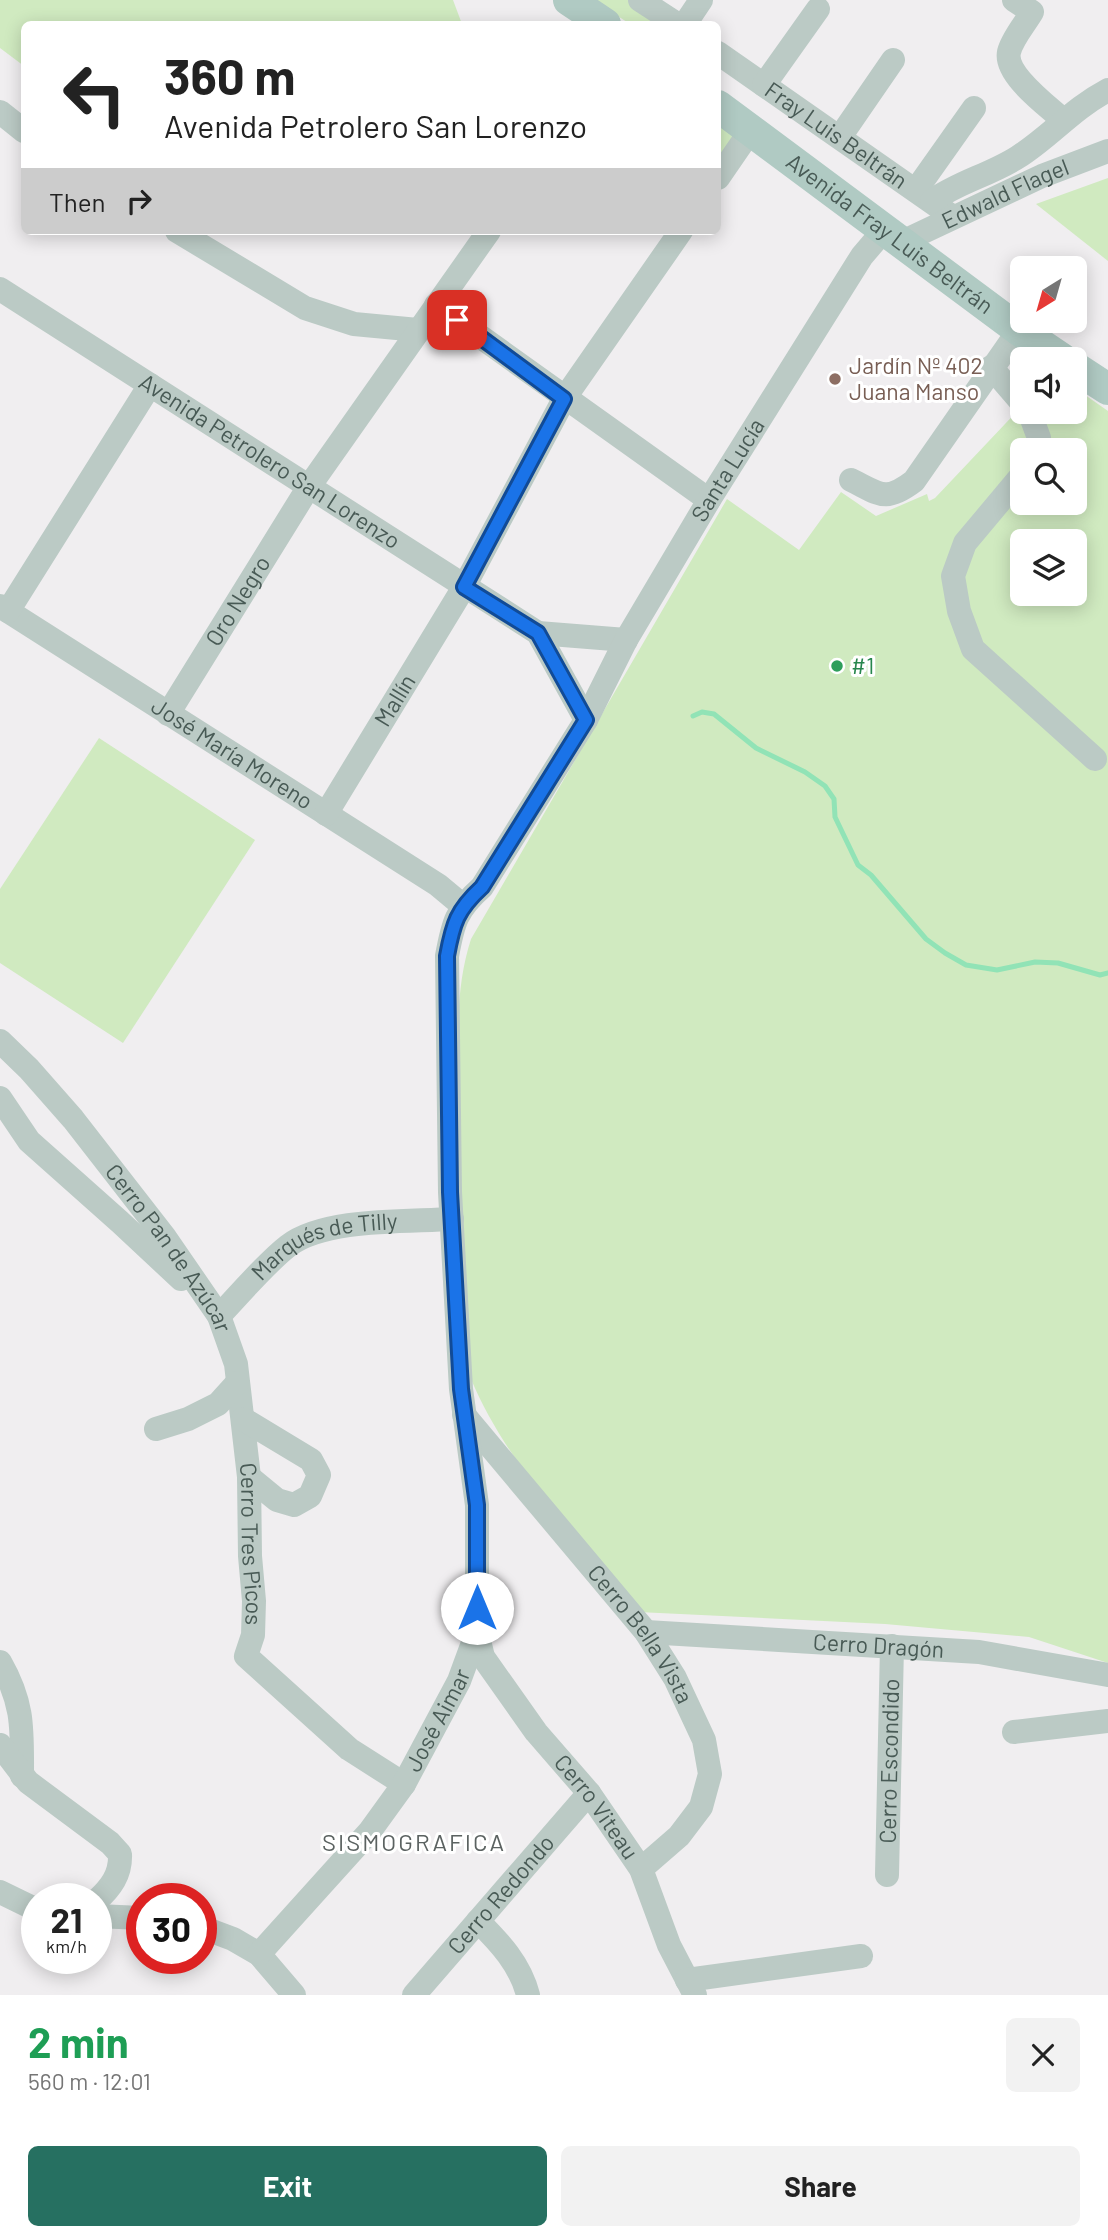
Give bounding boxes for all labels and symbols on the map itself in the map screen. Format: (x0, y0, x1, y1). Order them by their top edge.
street label: Fray Luis Beltrán (760, 75, 913, 194)
street label: Avenida Fray Luis Beltrán (781, 147, 999, 319)
street label: Edwald Flagel (937, 152, 1073, 234)
north arrow (1010, 256, 1087, 332)
pin (427, 290, 487, 350)
place label: Jardín Nº 402 Juana Manso (849, 351, 983, 405)
street label: Avenida Petrolero San Lorenzo (134, 367, 406, 554)
marker: Jardín Nº 402 Juana Manso (827, 371, 843, 387)
street label: Santa Lucía (685, 413, 770, 526)
street label: Oro Negro (199, 550, 276, 651)
place label: #1 (851, 651, 874, 679)
marker: #1 (829, 658, 845, 674)
street label: Mallín (368, 669, 421, 731)
street label: José María Moreno (147, 691, 318, 815)
street label: Cerro Pan de Azúcar (100, 1158, 239, 1336)
street label: Marqués de Tilly (245, 1206, 399, 1285)
street label: Cerro Tres Picos (234, 1461, 269, 1626)
street label: Cerro Bella Vista (582, 1558, 700, 1708)
position arrow (440, 1571, 514, 1645)
street label: Cerro Dragón (812, 1627, 945, 1663)
street label: José Aimar (398, 1664, 476, 1776)
street label: Cerro Escondido (873, 1678, 904, 1844)
street label: Cerro Viteau (549, 1748, 645, 1864)
district label: SISMOGRAFICA (322, 1827, 506, 1856)
street label: Cerro Redondo (441, 1828, 560, 1959)
speed limit sign: 30 (126, 1883, 217, 1974)

